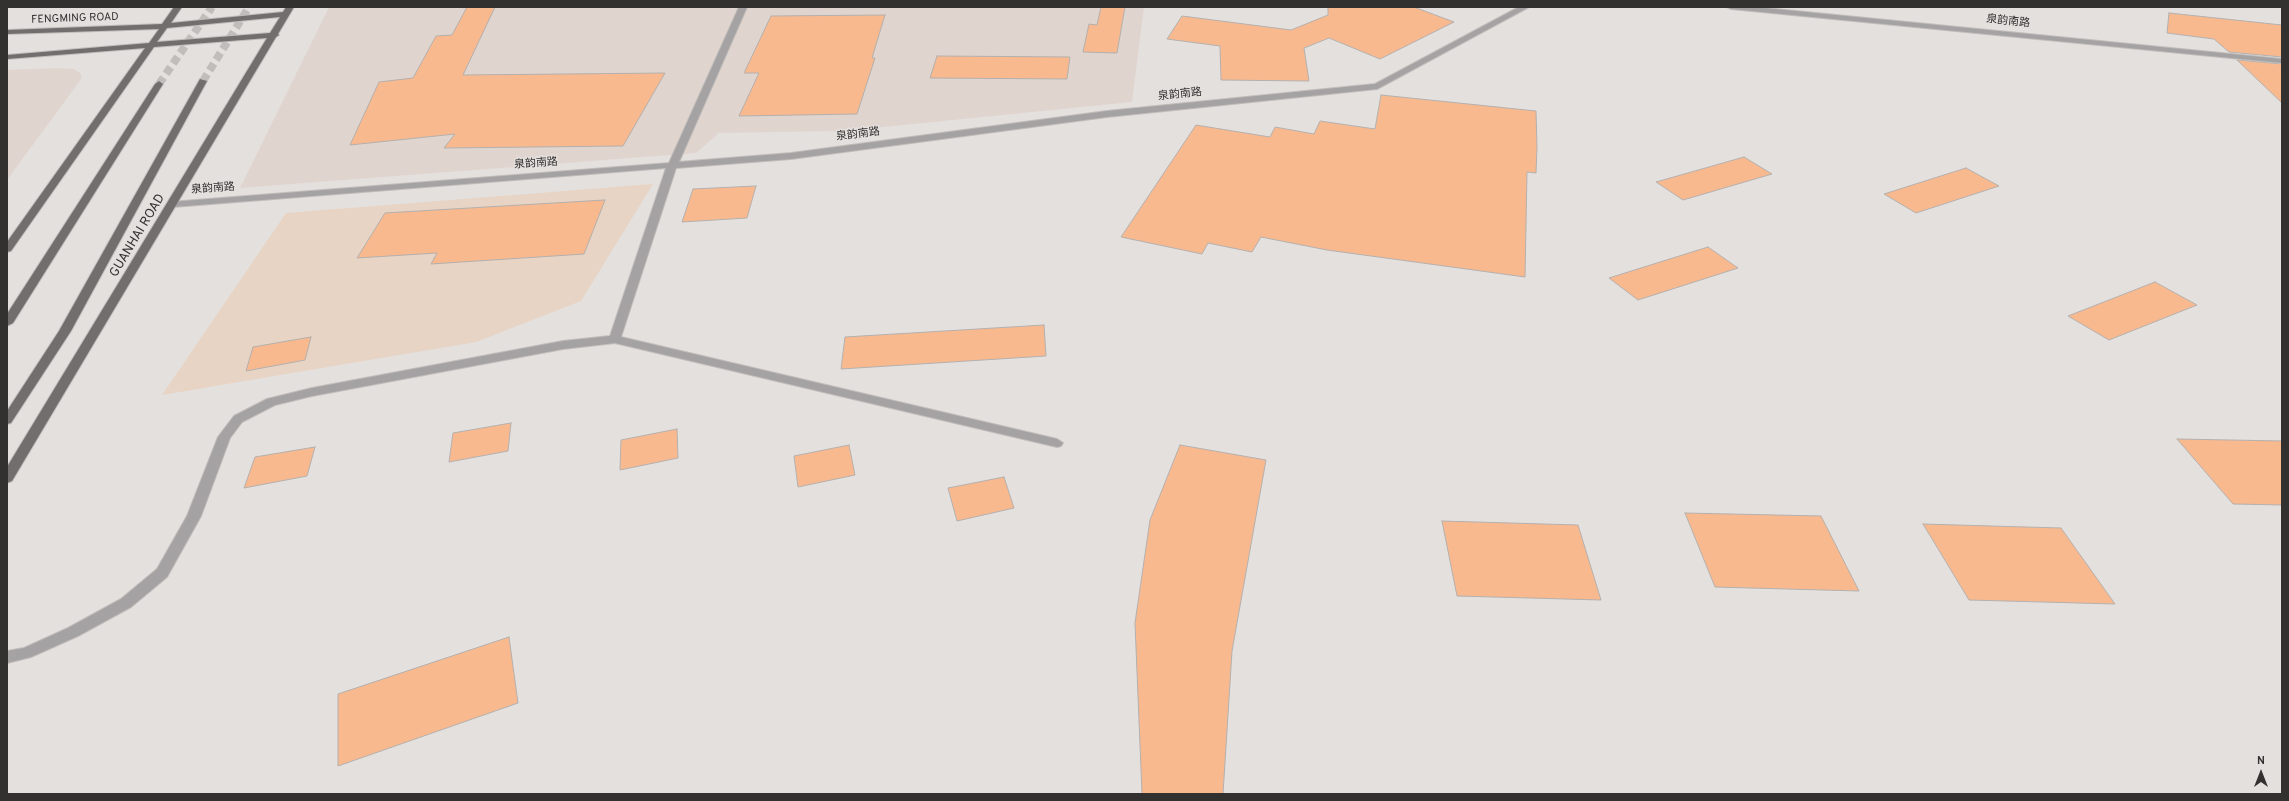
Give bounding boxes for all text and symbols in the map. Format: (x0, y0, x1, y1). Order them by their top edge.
street label: FENGMING ROAD (31, 11, 119, 27)
street label: 泉韵南路 (1985, 13, 2031, 31)
street label: 泉韵南路 (1157, 86, 1203, 104)
street label: 泉韵南路 (835, 126, 881, 144)
street label: 泉韵南路 (514, 156, 558, 172)
street label: 泉韵南路 (191, 181, 235, 197)
street label: GUANHAI ROAD (107, 192, 169, 280)
north arrow (2241, 753, 2281, 793)
text: N (2257, 754, 2265, 768)

